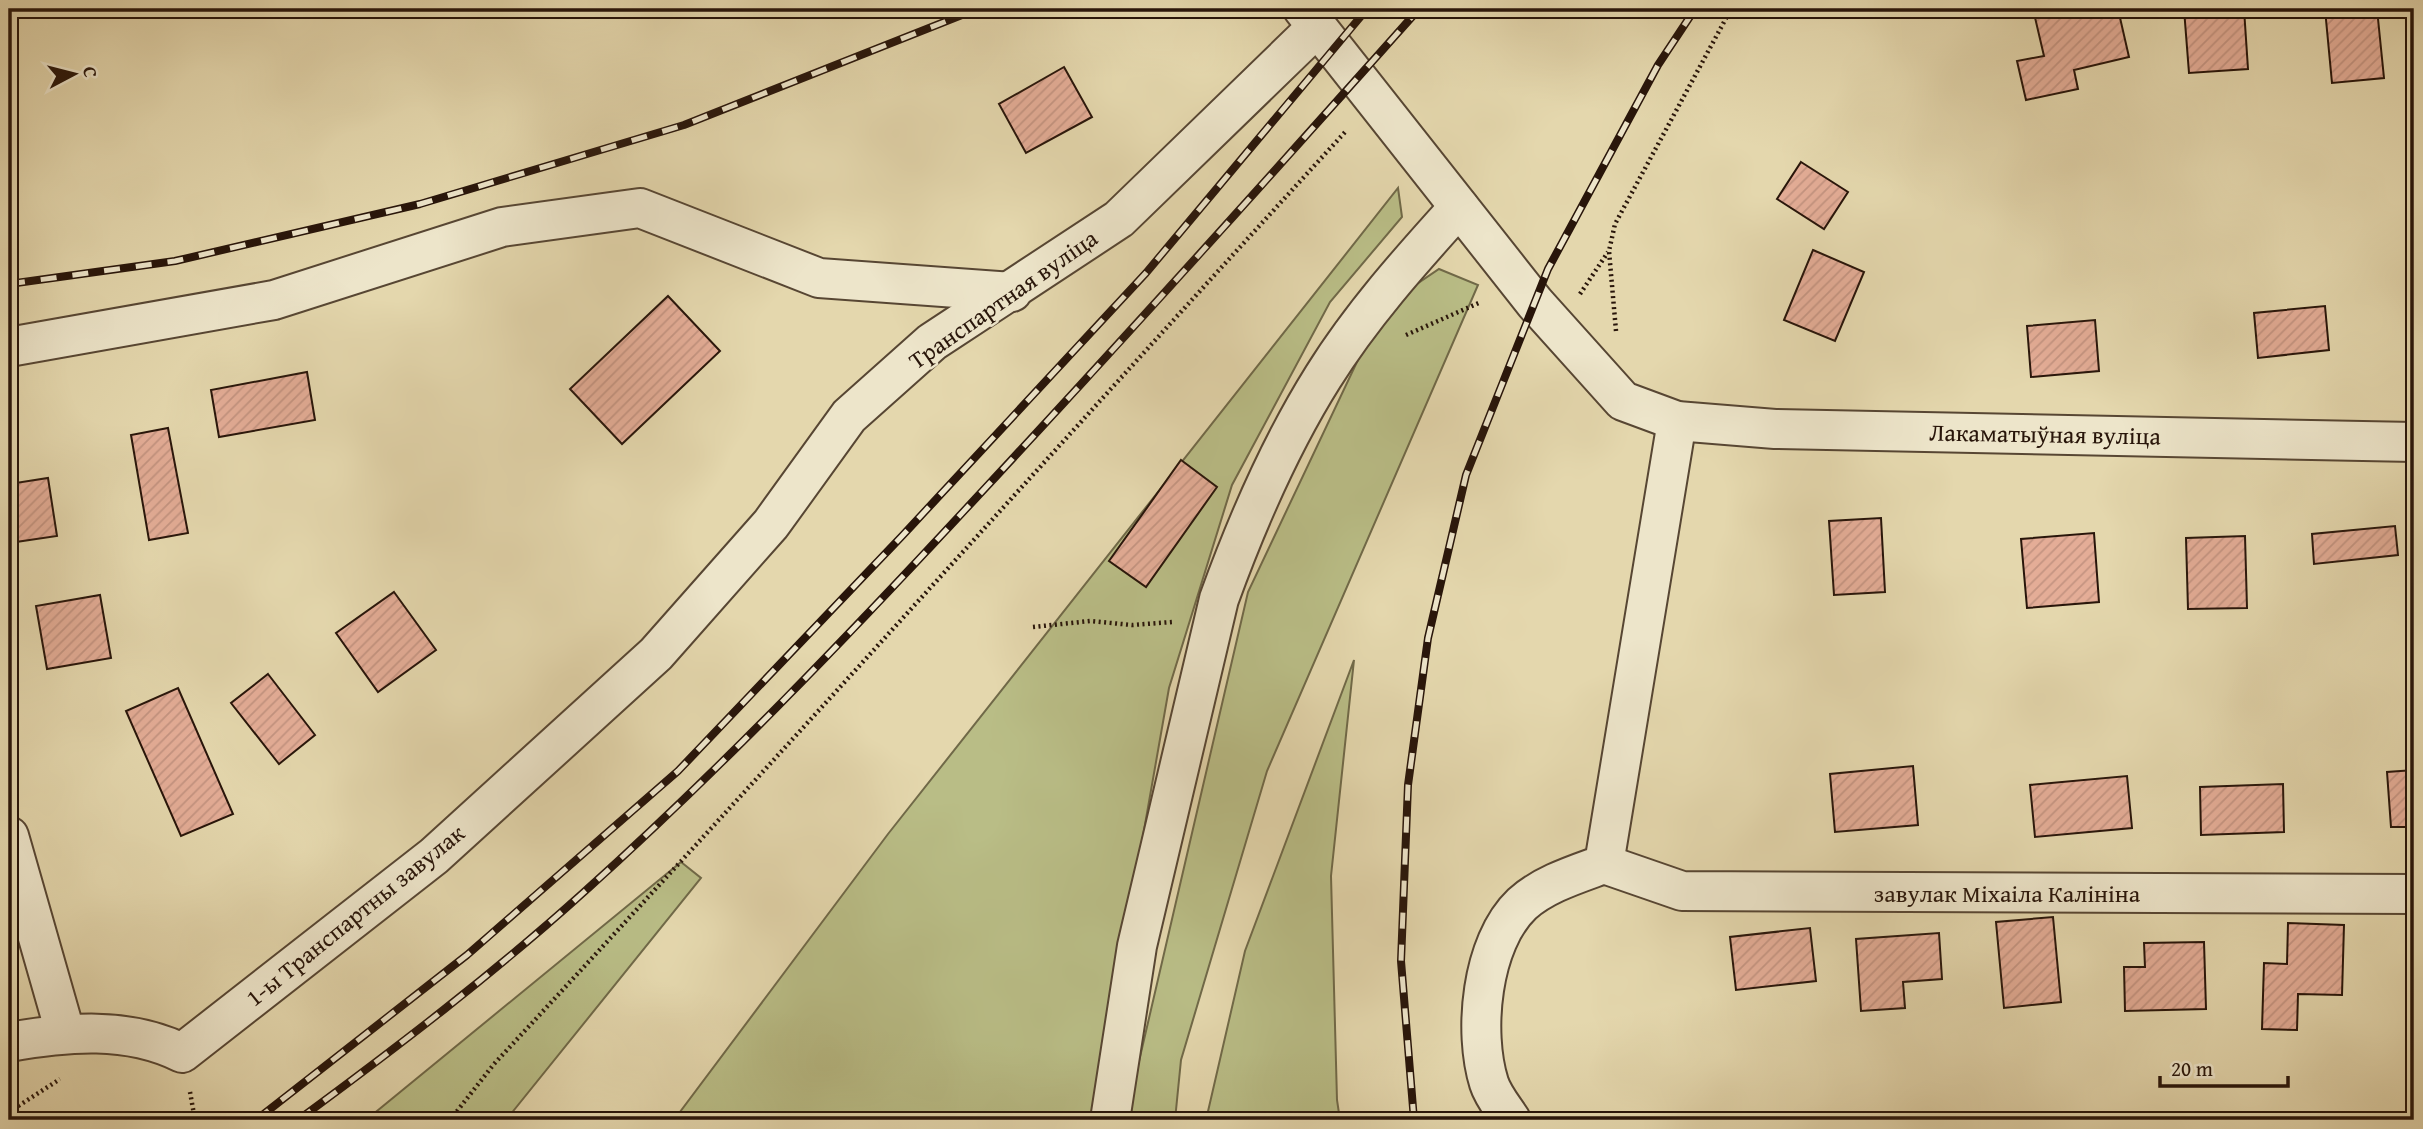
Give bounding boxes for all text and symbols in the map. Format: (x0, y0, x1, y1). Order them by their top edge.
north arrow (38, 38, 108, 108)
text: С (76, 65, 105, 79)
street label: Транспартная вуліца (901, 220, 1105, 377)
street label: Лакаматыўная вуліца (1929, 414, 2162, 454)
street label: 1-ы Транспартны завулак (238, 815, 472, 1014)
street label: завулак Міхаіла Калініна (1874, 876, 2141, 911)
scale bar (2160, 1045, 2288, 1089)
text: 20 m (2171, 1053, 2213, 1084)

